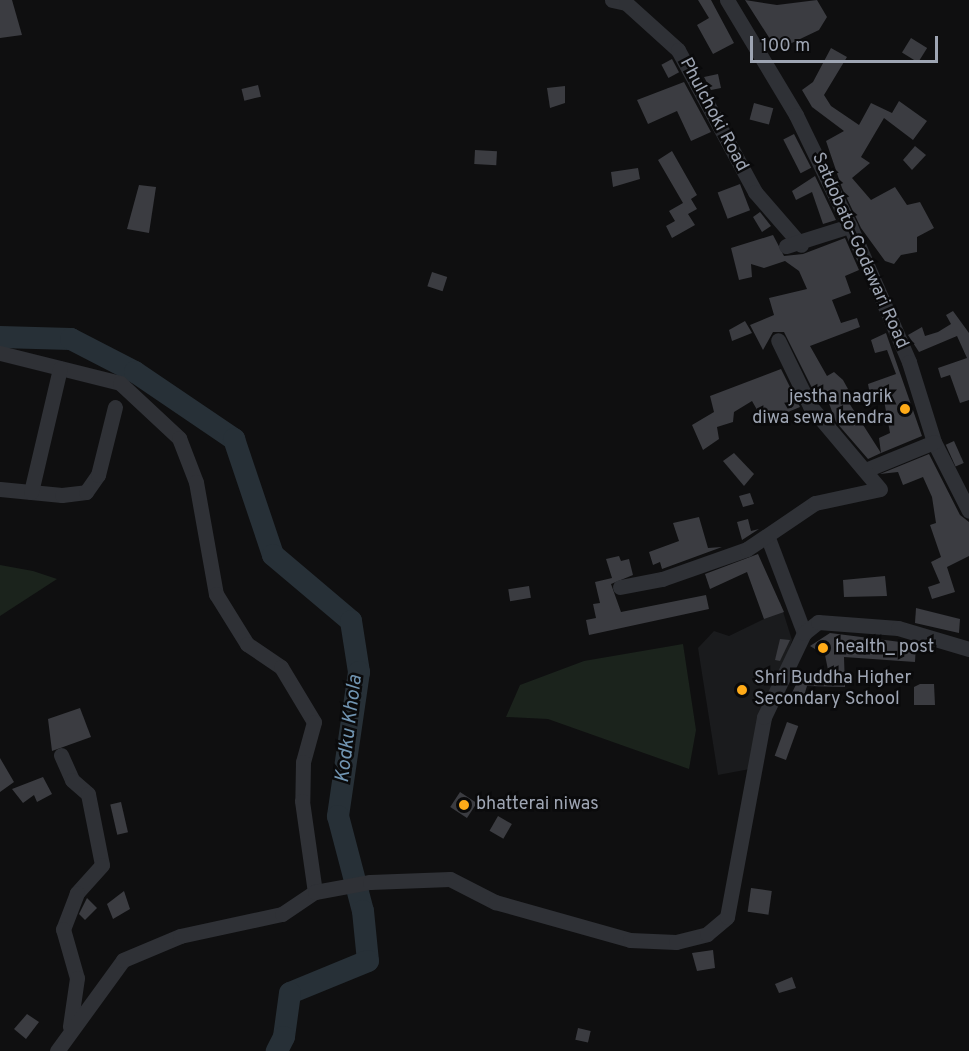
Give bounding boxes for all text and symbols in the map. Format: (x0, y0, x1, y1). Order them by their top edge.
scale bar (753, 24, 940, 62)
text: 100 m (761, 35, 810, 58)
street label: Phulchoki Road (674, 54, 752, 176)
street label: Satdobato-Godawari Road (806, 150, 912, 352)
place label: jestha nagrik diwa sewa kendra (752, 388, 893, 430)
marker: jestha nagrik diwa sewa kendra (898, 402, 912, 416)
place label: health_ post (835, 637, 934, 659)
marker: health_ post (816, 641, 830, 655)
place label: Shri Buddha Higher Secondary School (754, 669, 911, 712)
water label: Kodku Khola (331, 674, 369, 784)
marker: Shri Buddha Higher Secondary School (735, 683, 749, 697)
place label: bhatterai niwas (476, 794, 599, 816)
marker: bhatterai niwas (457, 798, 471, 812)

